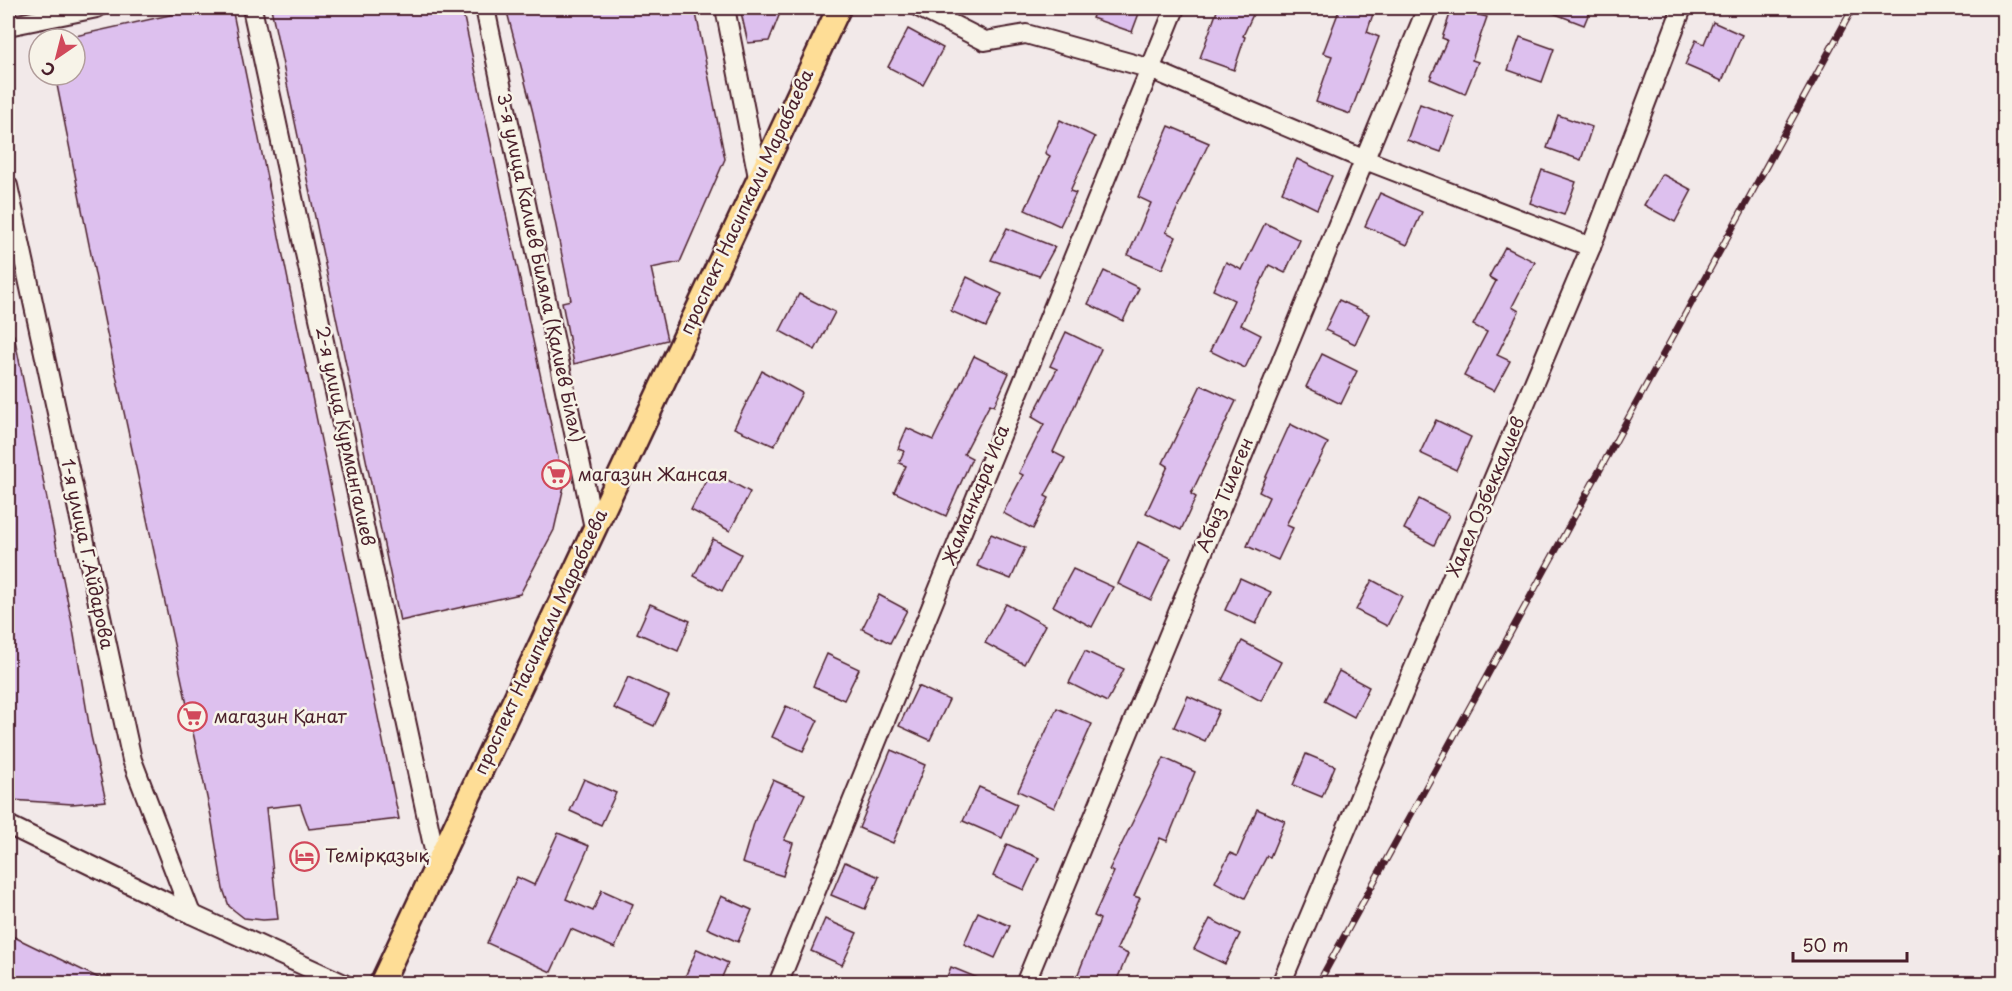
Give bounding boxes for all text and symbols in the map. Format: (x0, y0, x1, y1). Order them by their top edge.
north arrow (27, 27, 87, 87)
text: С (36, 57, 60, 83)
street label: проспект Насипкали Марабаева (672, 63, 820, 339)
street label: 3-я улица Калиев Биляла (Қалиев Біләл) (491, 90, 592, 445)
street label: 2-я улица Курмангалиев (310, 323, 383, 548)
street label: Халел Озбеккалиев (1439, 412, 1531, 581)
street label: Жаманкара Иса (934, 420, 1015, 569)
street label: Абыз Тилеген (1188, 433, 1259, 556)
street label: 1-я улица Г.Айдарова (55, 456, 122, 652)
supermarket icon: магазин Жансая (541, 459, 573, 491)
place label: магазин Жансая (578, 460, 728, 487)
street label: проспект Насипкали Марабаева (466, 503, 614, 779)
supermarket icon: магазин Қанат (177, 701, 209, 733)
place label: магазин Қанат (214, 702, 347, 729)
hotel icon: Темірқазық (288, 840, 320, 872)
place label: Темірқазық (325, 841, 429, 868)
scale bar (1793, 925, 1907, 963)
text: 50 m (1802, 931, 1849, 958)

